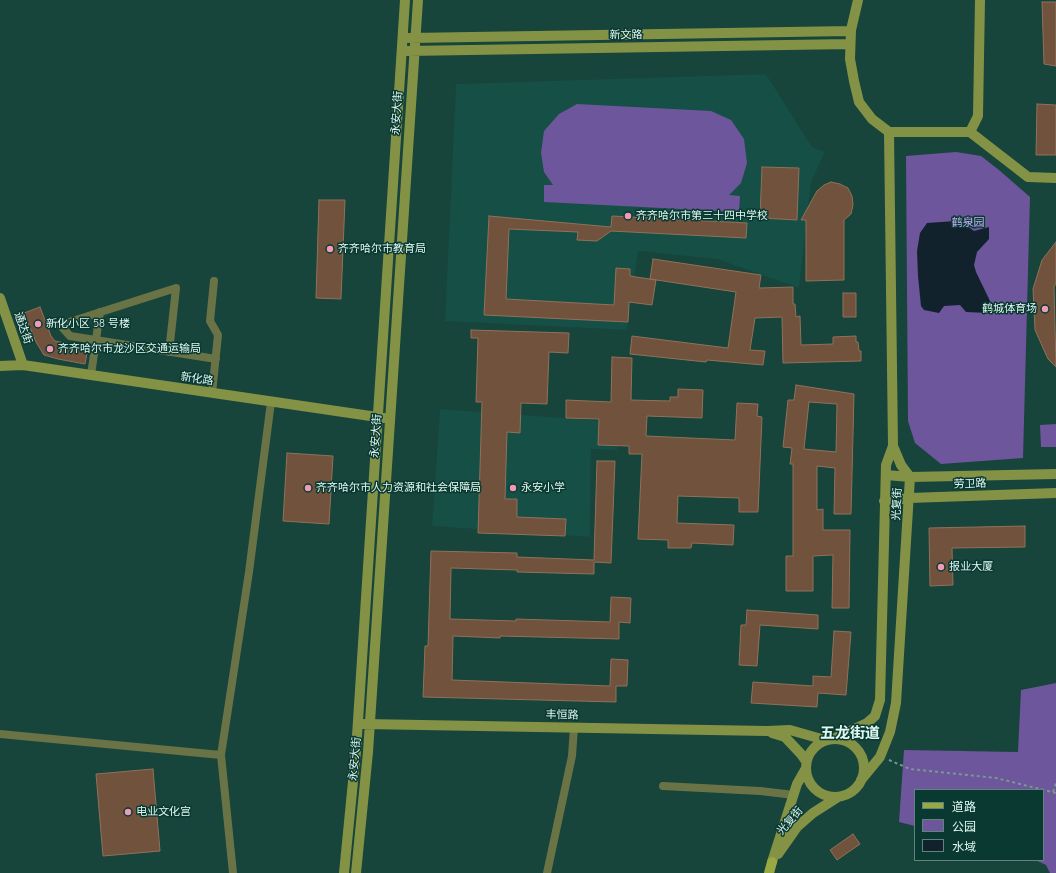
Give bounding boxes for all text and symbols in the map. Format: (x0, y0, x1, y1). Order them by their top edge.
street label: 新文路 (609, 28, 643, 42)
street label: 永安大街 (389, 91, 405, 135)
place label: 齐齐哈尔市第三十四中学校 (636, 209, 768, 223)
marker: 齐齐哈尔市第三十四中学校 (623, 211, 633, 221)
park label: 鹤泉园 (952, 216, 984, 230)
place label: 齐齐哈尔市教育局 (338, 242, 426, 256)
marker: 齐齐哈尔市教育局 (325, 244, 335, 254)
place label: 鹤城体育场 (982, 302, 1037, 316)
marker: 鹤城体育场 (1040, 304, 1050, 314)
street label: 通达街 (11, 310, 35, 346)
place label: 新化小区 58 号楼 (46, 317, 130, 331)
marker: 新化小区 58 号楼 (33, 319, 43, 329)
place label: 齐齐哈尔市龙沙区交通运输局 (58, 342, 201, 356)
marker: 齐齐哈尔市龙沙区交通运输局 (45, 344, 55, 354)
street label: 新化路 (180, 370, 214, 388)
street label: 永安大街 (368, 414, 384, 458)
street label: 劳卫路 (953, 477, 987, 491)
place label: 齐齐哈尔市人力资源和社会保障局 (316, 481, 481, 495)
place label: 永安小学 (521, 481, 565, 495)
marker: 齐齐哈尔市人力资源和社会保障局 (303, 483, 313, 493)
marker: 永安小学 (508, 483, 518, 493)
street label: 光复街 (890, 487, 904, 521)
place label: 报业大厦 (949, 560, 993, 574)
marker: 报业大厦 (936, 562, 946, 572)
street label: 丰恒路 (545, 708, 579, 722)
district label: 五龙街道 (820, 724, 880, 742)
street label: 永安大街 (347, 737, 363, 781)
legend (914, 789, 1044, 861)
text: 道路 (952, 799, 976, 814)
street label: 光复街 (774, 804, 806, 838)
place label: 电业文化宫 (136, 805, 191, 819)
marker: 电业文化宫 (123, 807, 133, 817)
text: 公园 (952, 819, 976, 834)
text: 水域 (952, 839, 976, 854)

